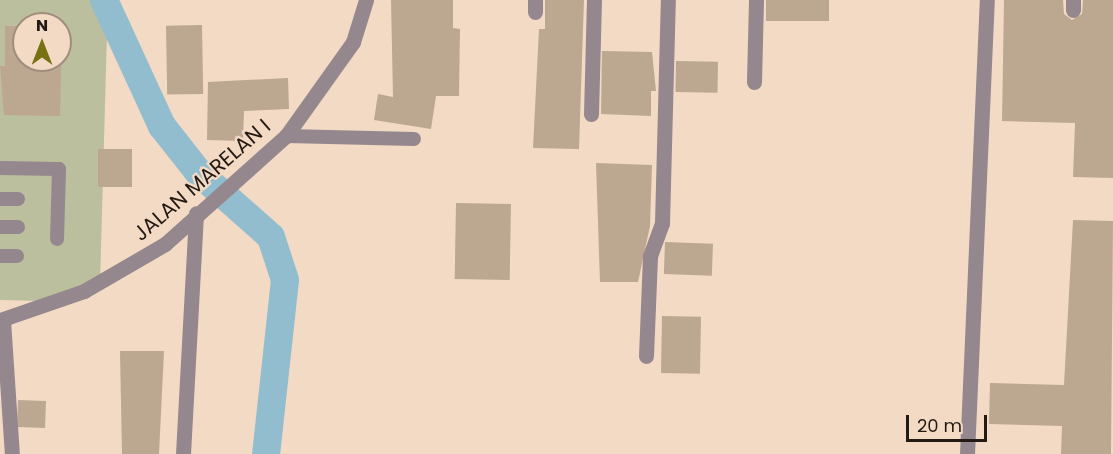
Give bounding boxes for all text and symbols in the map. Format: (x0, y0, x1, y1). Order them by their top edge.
north arrow (12, 12, 72, 72)
text: N (36, 14, 48, 37)
street label: JALAN MARELAN I (128, 114, 276, 246)
scale bar (909, 403, 990, 441)
text: 20 m (917, 413, 962, 438)

